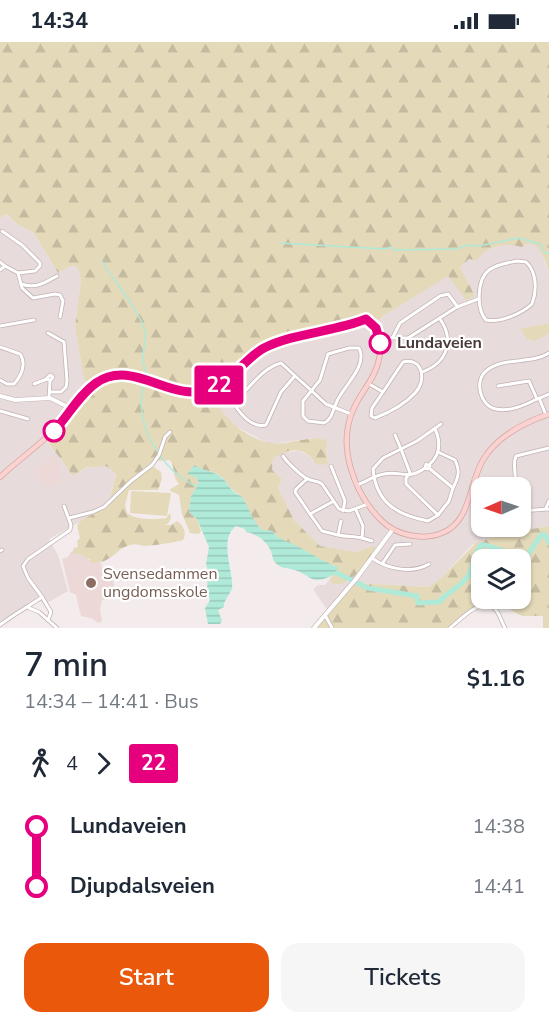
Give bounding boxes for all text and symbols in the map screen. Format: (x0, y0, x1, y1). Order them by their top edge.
text: 14:34 (30, 6, 88, 36)
marker: Lundaveien (369, 332, 391, 354)
place label: Lundaveien (397, 332, 482, 354)
line badge: 22 (192, 366, 246, 404)
text: 22 (206, 371, 232, 399)
unlabelled marker (43, 420, 65, 442)
north arrow (471, 477, 531, 537)
map controls (471, 477, 531, 609)
button: layers (471, 549, 531, 609)
place label: Svensedammen ungdomsskole (103, 563, 217, 603)
marker: Svensedammen ungdomsskole (84, 576, 98, 590)
text: 7 min (24, 643, 108, 688)
text: $1.16 (467, 664, 525, 694)
text: 14:34 – 14:41 · Bus (24, 688, 199, 715)
icon: walk (24, 747, 57, 780)
icon: forward (87, 747, 120, 780)
text: 22 (141, 749, 166, 777)
text: 4 (66, 750, 78, 777)
text: Lundaveien (70, 811, 187, 841)
text: 14:38 (472, 813, 525, 840)
text: Djupdalsveien (70, 871, 215, 901)
text: 14:41 (472, 873, 525, 900)
button: Start (24, 943, 269, 1012)
button: Tickets (281, 943, 525, 1012)

